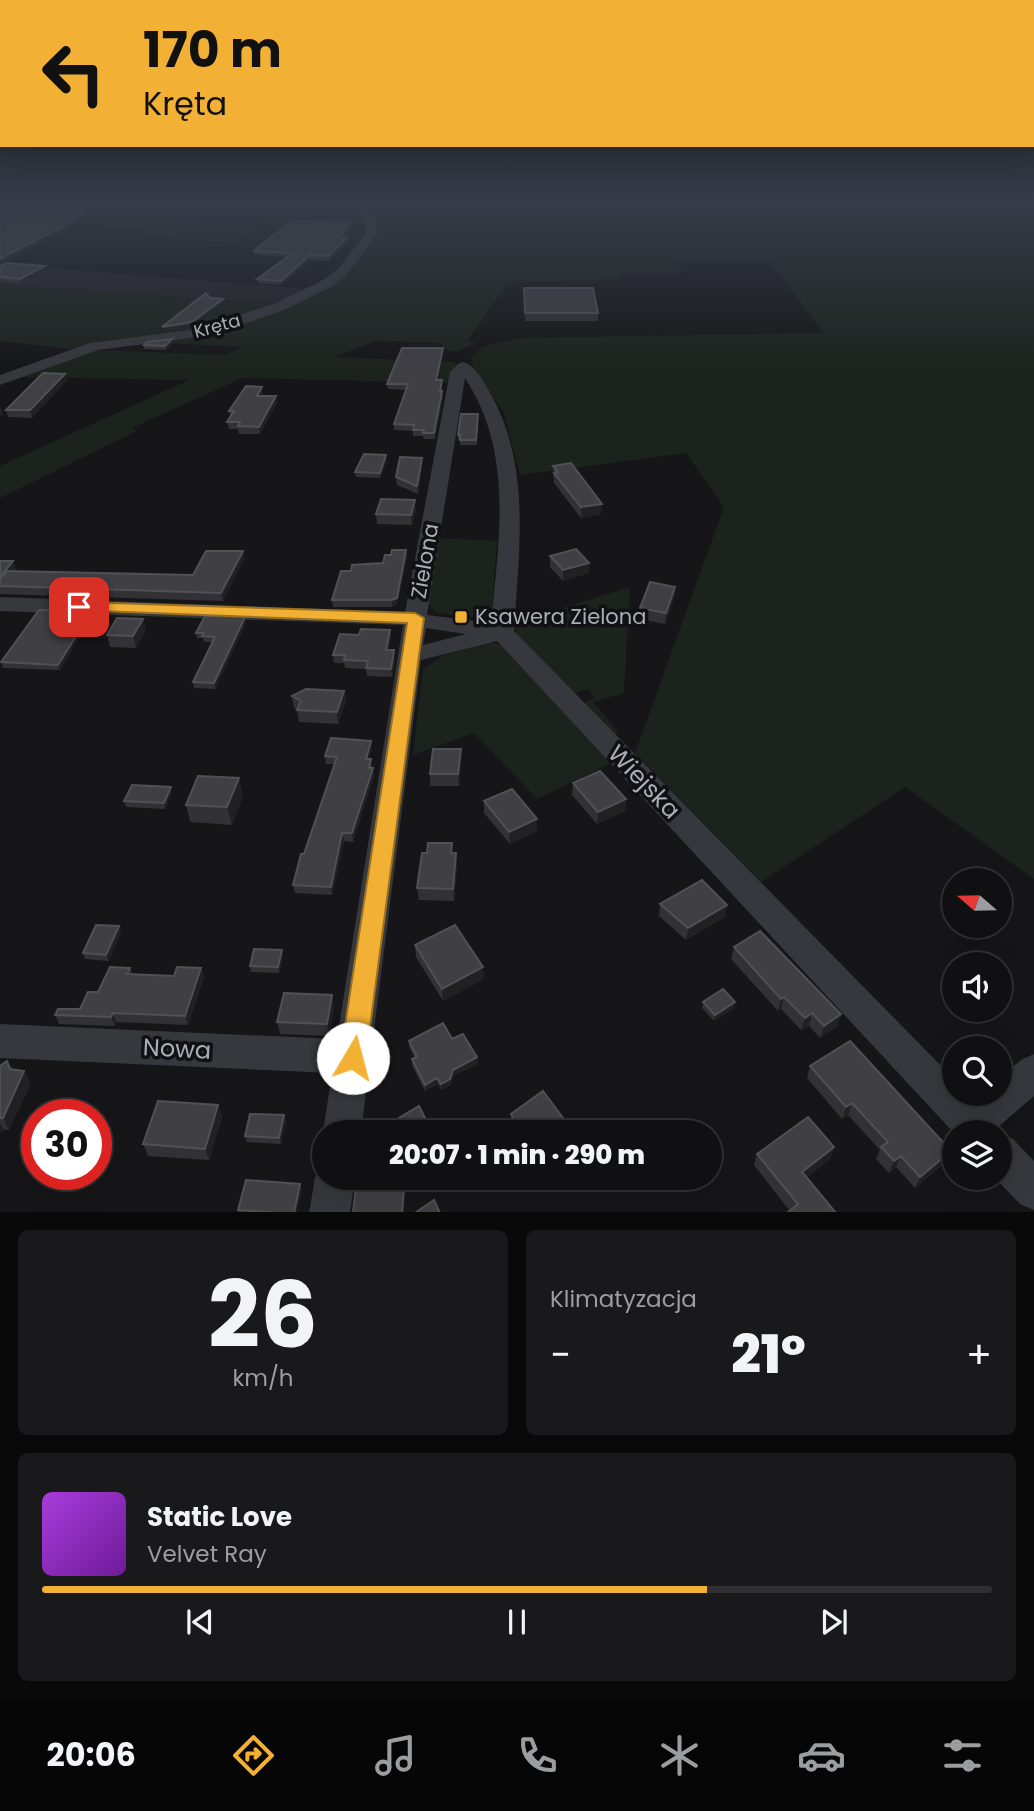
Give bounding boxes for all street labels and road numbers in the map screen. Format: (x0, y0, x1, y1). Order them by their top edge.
street label: Kręta (191, 307, 243, 344)
street label: Zielona (404, 521, 445, 601)
street label: Wiejska (601, 737, 688, 826)
street label: Nowa (142, 1030, 212, 1067)

